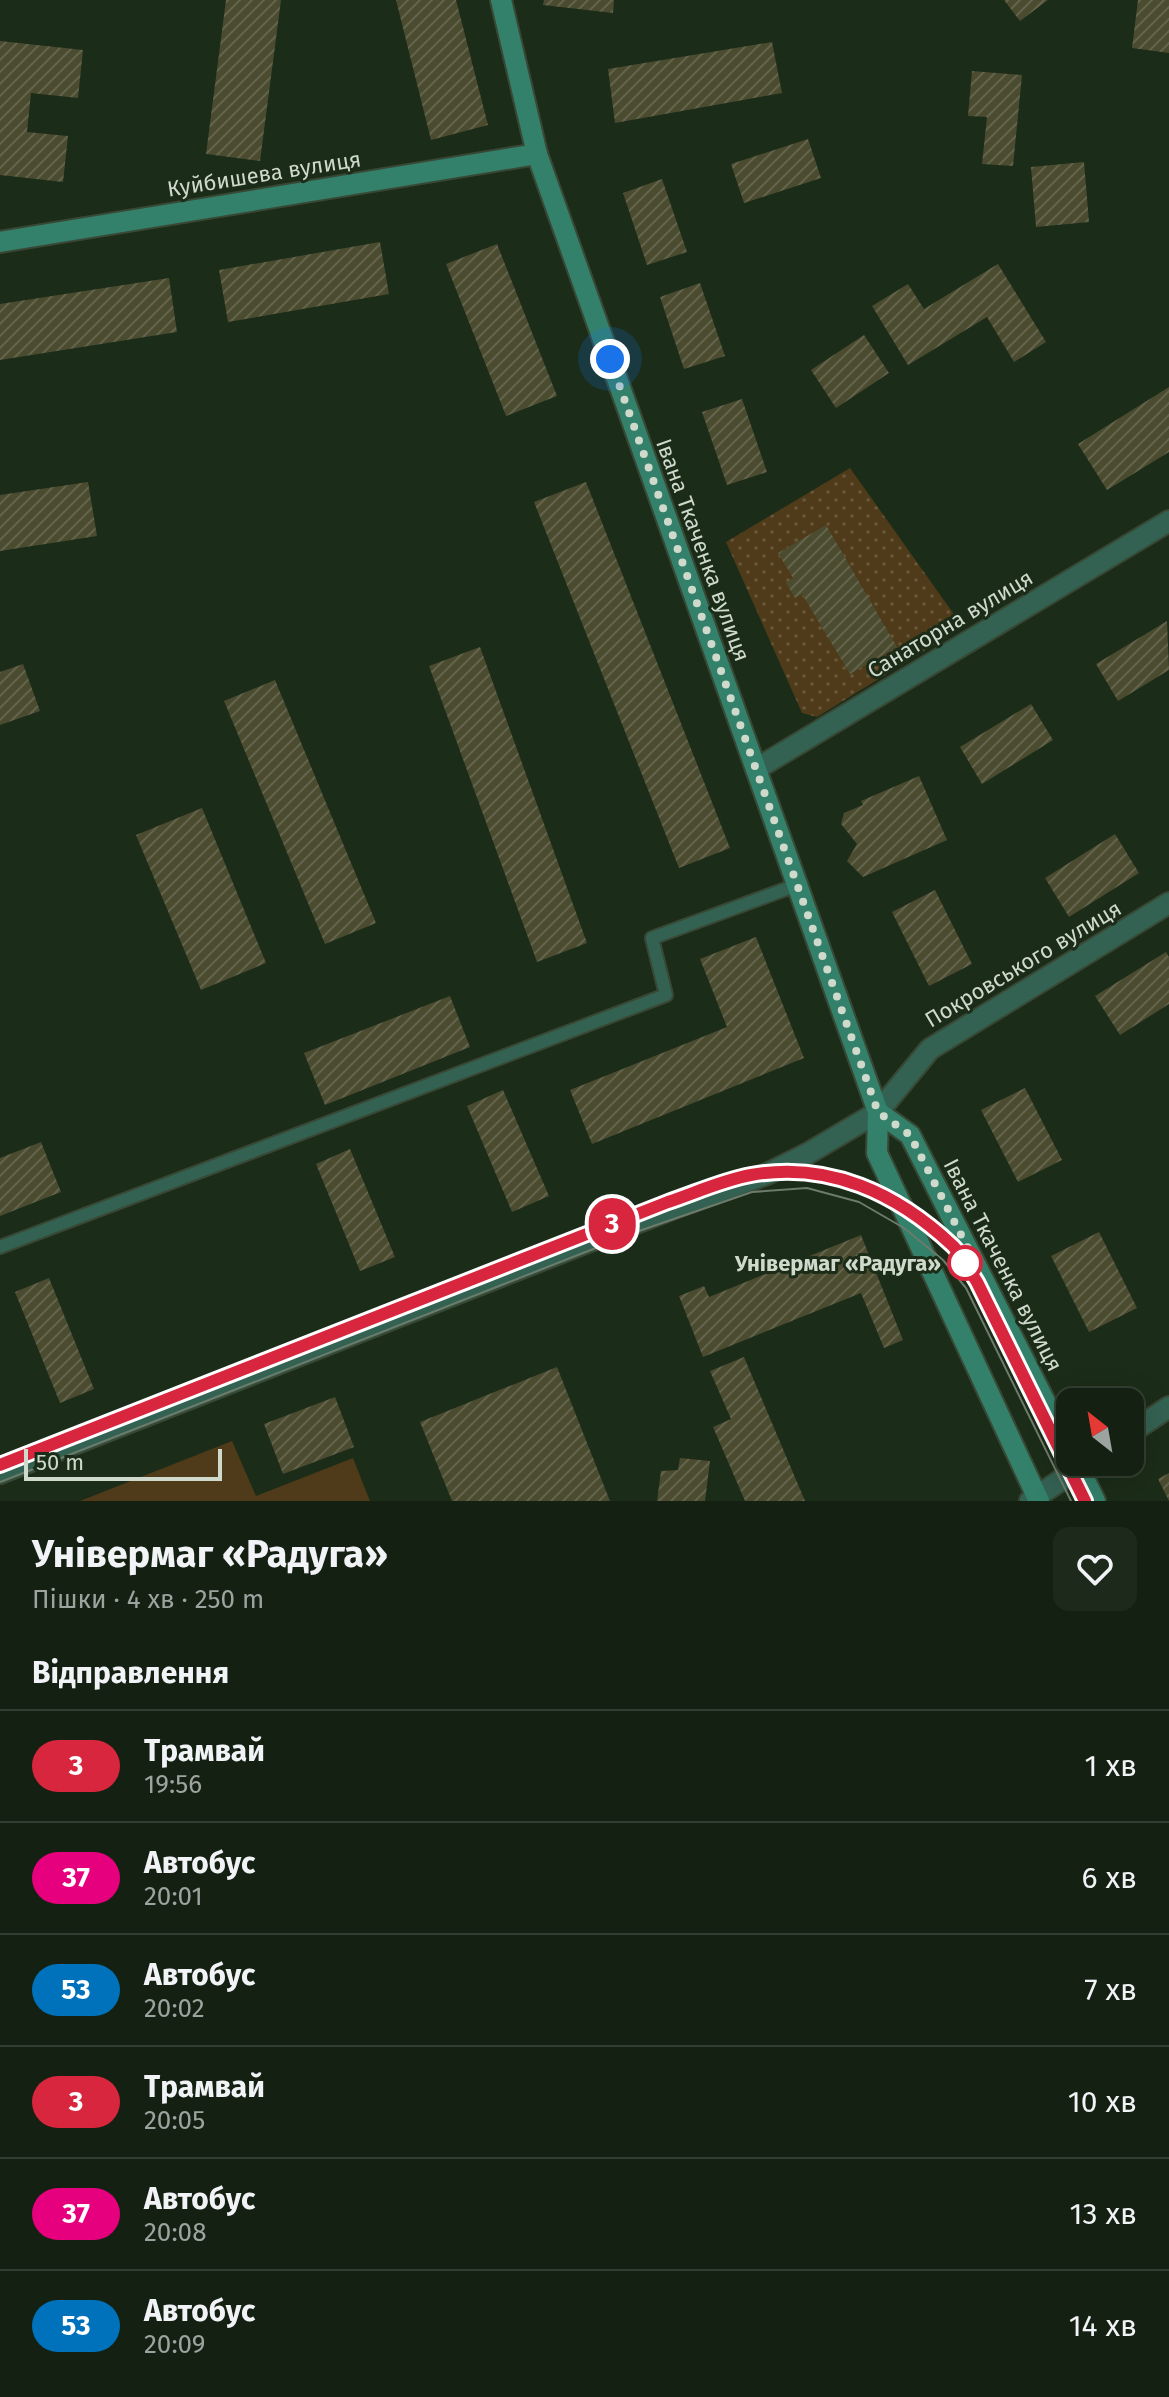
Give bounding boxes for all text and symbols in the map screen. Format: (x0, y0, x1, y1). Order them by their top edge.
street label: Куйбишева вулиця (165, 145, 363, 203)
your location (590, 339, 630, 379)
street label: Івана Ткаченка вулиця (650, 435, 756, 665)
street label: Санаторна вулиця (862, 564, 1038, 684)
street label: Покровського вулиця (920, 895, 1126, 1033)
street label: Івана Ткаченка вулиця (938, 1154, 1068, 1376)
line badge: 3 (586, 1198, 638, 1250)
text: 3 (605, 1207, 619, 1240)
marker: Універмаг «Радуга» (948, 1246, 982, 1280)
place label: Універмаг «Радуга» (734, 1250, 941, 1277)
north arrow (1056, 1388, 1144, 1476)
map controls (1056, 1388, 1144, 1476)
scale bar (24, 1445, 222, 1481)
text: 50 m (36, 1449, 84, 1476)
button: heart (1053, 1527, 1137, 1611)
text: Універмаг «Радуга» (32, 1531, 388, 1577)
text: Пішки · 4 хв · 250 m (32, 1584, 264, 1615)
text: Відправлення (32, 1655, 229, 1691)
text: Трамвай (144, 1733, 265, 1769)
text: 1 хв (1085, 1748, 1137, 1784)
text: 3 (69, 1749, 83, 1782)
text: 19:56 (144, 1769, 202, 1800)
text: Автобус (144, 1845, 255, 1881)
text: 6 хв (1082, 1860, 1137, 1896)
text: 37 (62, 1861, 90, 1894)
text: 20:01 (144, 1881, 203, 1912)
text: Автобус (144, 1957, 255, 1993)
text: 7 хв (1084, 1972, 1137, 2008)
text: 53 (61, 1973, 91, 2006)
text: 20:02 (144, 1993, 205, 2024)
text: Трамвай (144, 2069, 265, 2105)
text: 10 хв (1068, 2084, 1137, 2120)
text: 3 (69, 2085, 83, 2118)
text: 20:05 (144, 2105, 205, 2136)
text: Автобус (144, 2181, 255, 2217)
text: 13 хв (1070, 2196, 1137, 2232)
text: 37 (62, 2197, 90, 2230)
text: 20:08 (144, 2217, 206, 2248)
text: Автобус (144, 2293, 255, 2329)
text: 14 хв (1069, 2308, 1137, 2344)
text: 53 (61, 2309, 91, 2342)
text: 20:09 (144, 2329, 206, 2360)

